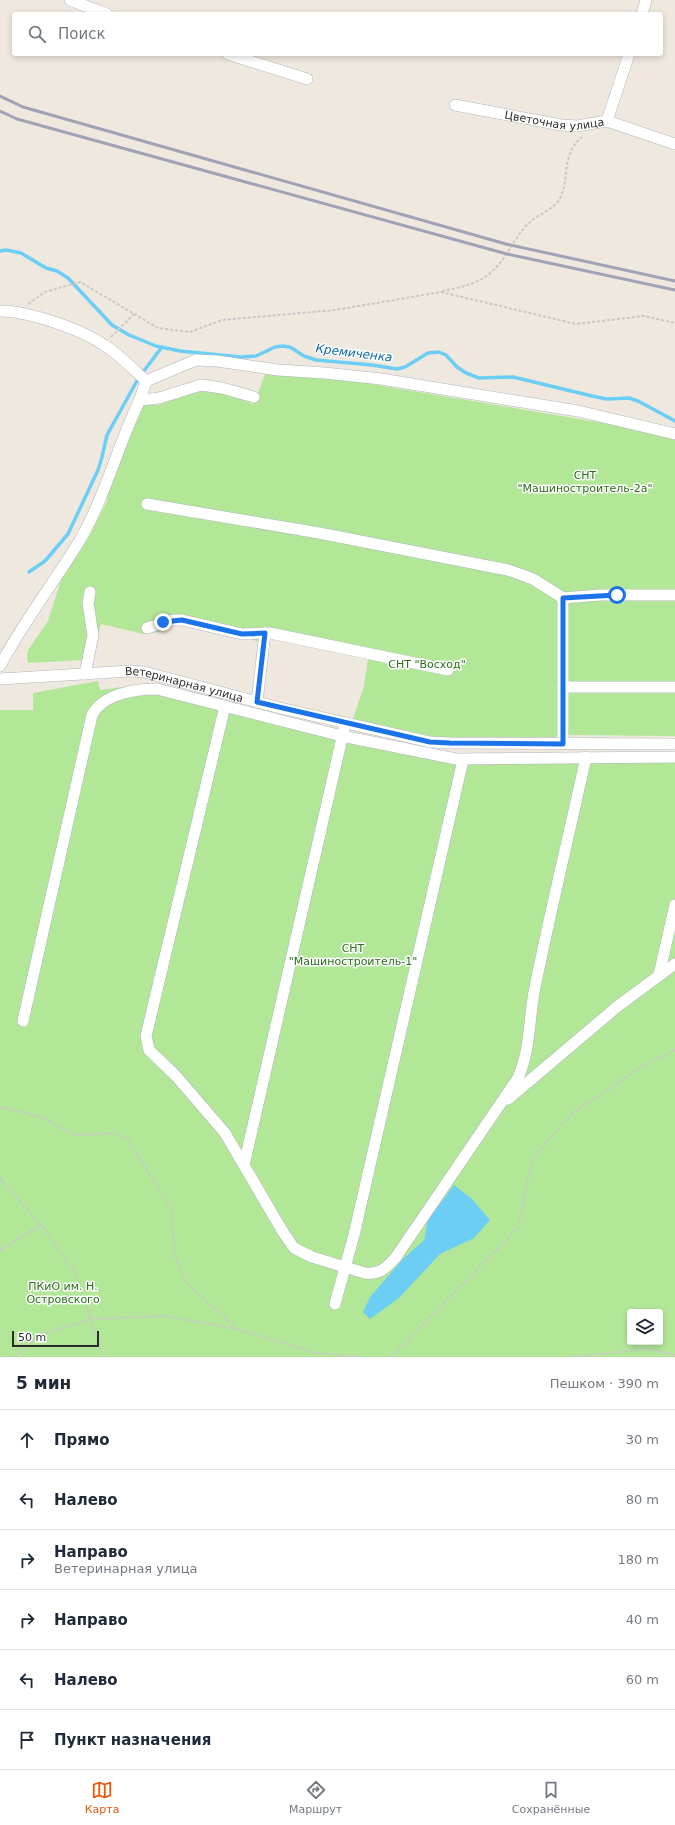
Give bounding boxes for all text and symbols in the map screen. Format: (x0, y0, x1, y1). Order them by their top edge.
search box (12, 12, 663, 56)
icon: search (26, 23, 48, 45)
text: Поиск (58, 25, 106, 43)
street label: Цветочная улица (504, 109, 605, 133)
water label: Кремиченка (315, 341, 393, 365)
park label: СНТ "Машиностроитель-2а" (517, 469, 653, 495)
route start (608, 586, 626, 604)
route end (154, 613, 172, 631)
park label: СНТ "Восход" (388, 658, 466, 671)
street label: Ветеринарная улица (125, 665, 245, 705)
park label: СНТ "Машиностроитель-1" (289, 942, 417, 968)
park label: ПКиО им. Н. Островского (26, 1280, 100, 1306)
map controls (627, 1309, 663, 1345)
button: layers (627, 1309, 663, 1345)
scale bar (12, 1329, 99, 1348)
text: 50 m (18, 1331, 46, 1344)
text: 5 мин (16, 1373, 71, 1393)
text: Пешком · 390 m (550, 1376, 659, 1391)
icon: ahead (16, 1429, 38, 1451)
text: Прямо (54, 1431, 110, 1449)
text: 30 m (626, 1432, 659, 1447)
icon: left (16, 1489, 38, 1511)
text: Налево (54, 1491, 118, 1509)
text: 80 m (626, 1492, 659, 1507)
text: Направо (54, 1543, 128, 1561)
icon: right (16, 1549, 38, 1571)
text: 180 m (617, 1552, 659, 1567)
text: Ветеринарная улица (54, 1561, 198, 1576)
icon: right (16, 1609, 38, 1631)
text: Направо (54, 1611, 128, 1629)
text: 40 m (626, 1612, 659, 1627)
icon: left (16, 1669, 38, 1691)
text: Налево (54, 1671, 118, 1689)
text: 60 m (626, 1672, 659, 1687)
icon: arrive (16, 1729, 38, 1751)
text: Пункт назначения (54, 1731, 211, 1749)
tab: Карта (85, 1779, 119, 1816)
tab: Маршрут (289, 1779, 342, 1816)
tab: Сохранённые (512, 1779, 590, 1816)

